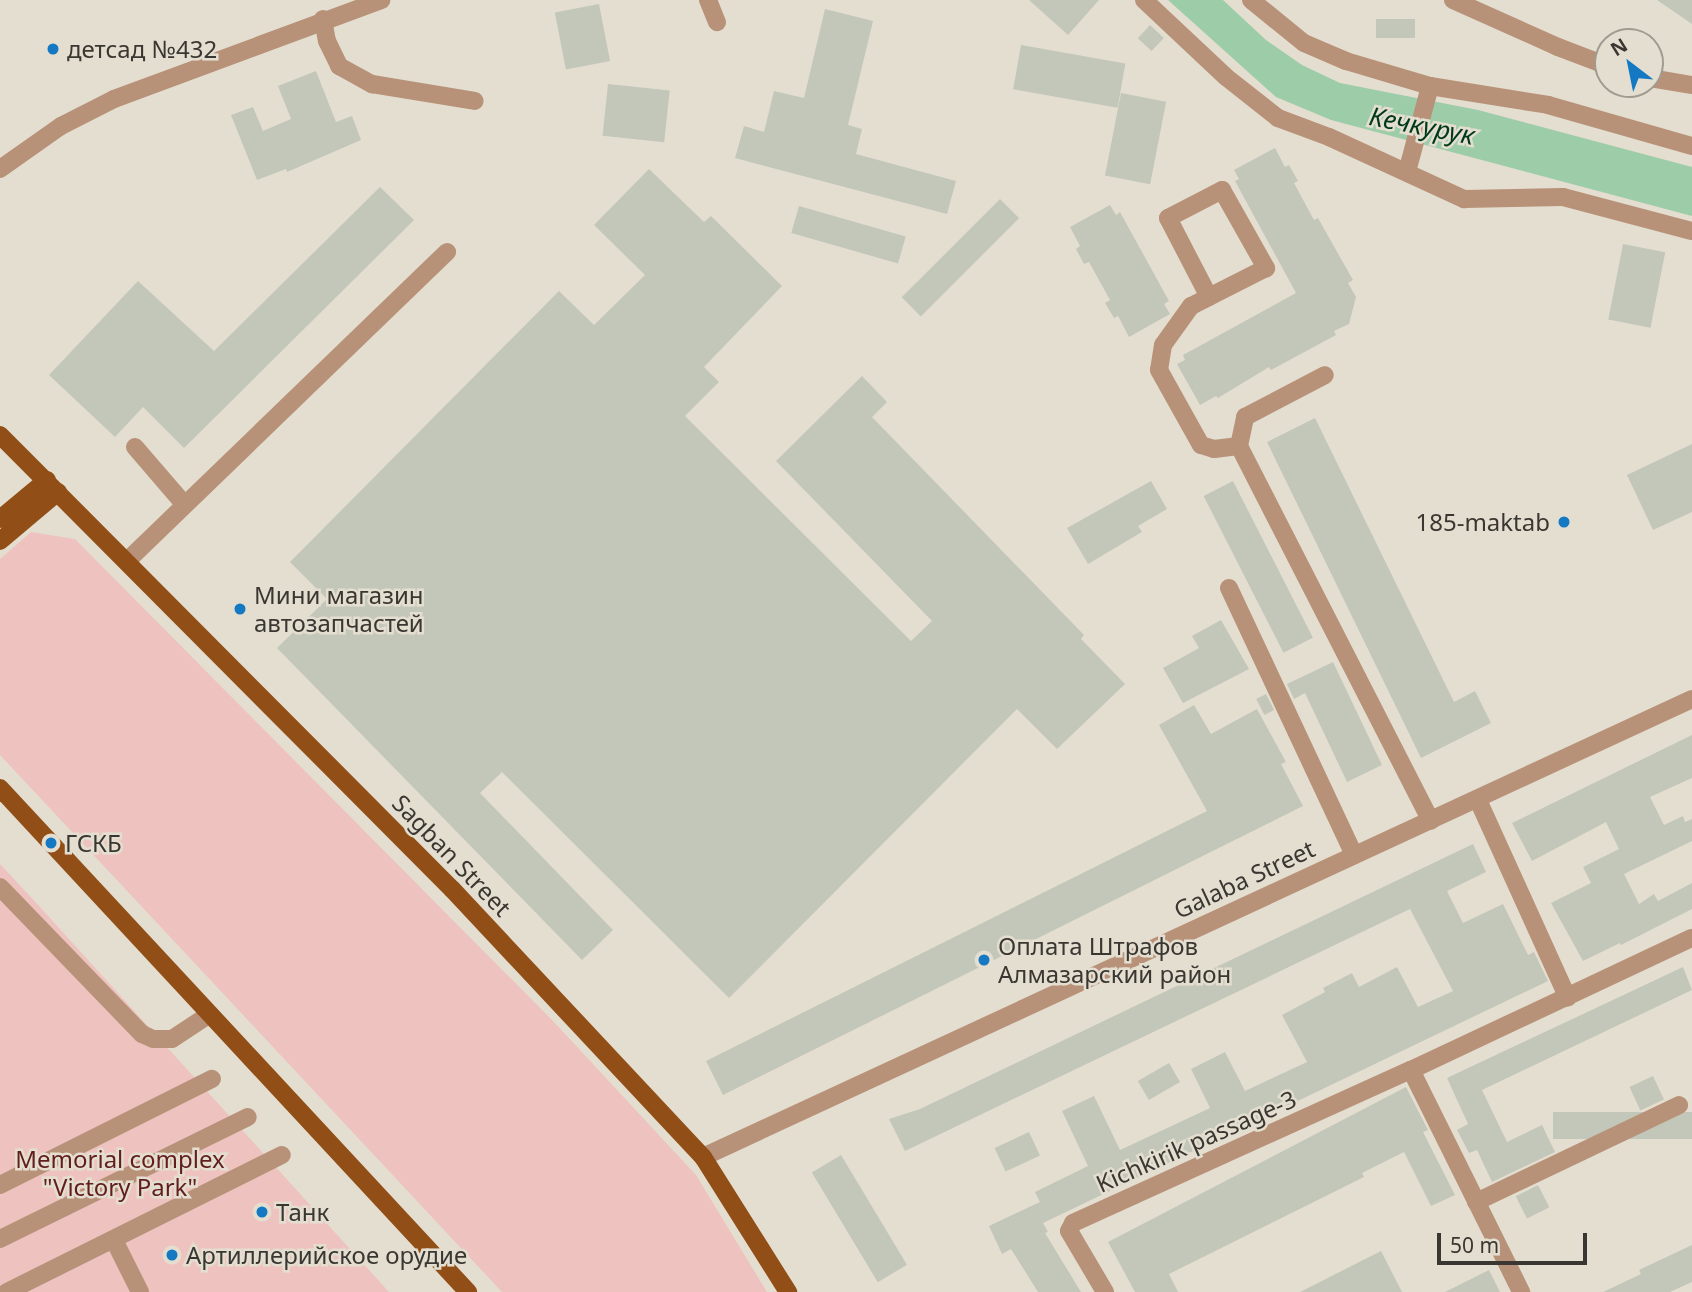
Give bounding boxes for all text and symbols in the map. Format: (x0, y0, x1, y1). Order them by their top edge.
north arrow (1594, 28, 1664, 98)
text: N (1605, 32, 1632, 62)
place label: детсад №432 (67, 35, 217, 63)
marker: детсад №432 (45, 41, 61, 57)
water label: Кечкурук (1367, 101, 1477, 151)
place label: 185-maktab (1415, 508, 1550, 536)
marker: 185-maktab (1556, 514, 1572, 530)
place label: Мини магазин автозапчастей (254, 581, 424, 637)
marker: Мини магазин автозапчастей (232, 601, 248, 617)
street label: Sagban Street (387, 788, 517, 922)
place label: ГСКБ (65, 829, 122, 857)
street label: Galaba Street (1169, 834, 1319, 924)
marker: ГСКБ (43, 835, 59, 851)
place label: Оплата Штрафов Aлмазарский район (998, 932, 1231, 988)
marker: Оплата Штрафов Aлмазарский район (976, 952, 992, 968)
street label: Kichkirik passage-3 (1091, 1084, 1301, 1198)
park label: Memorial complex "Victory Park" (15, 1145, 225, 1201)
place label: Танк (276, 1198, 329, 1226)
marker: Танк (254, 1204, 270, 1220)
scale bar (1440, 1218, 1590, 1262)
text: 50 m (1450, 1231, 1499, 1259)
place label: Артиллерийское орудие (186, 1241, 467, 1269)
marker: Артиллерийское орудие (164, 1247, 180, 1263)

